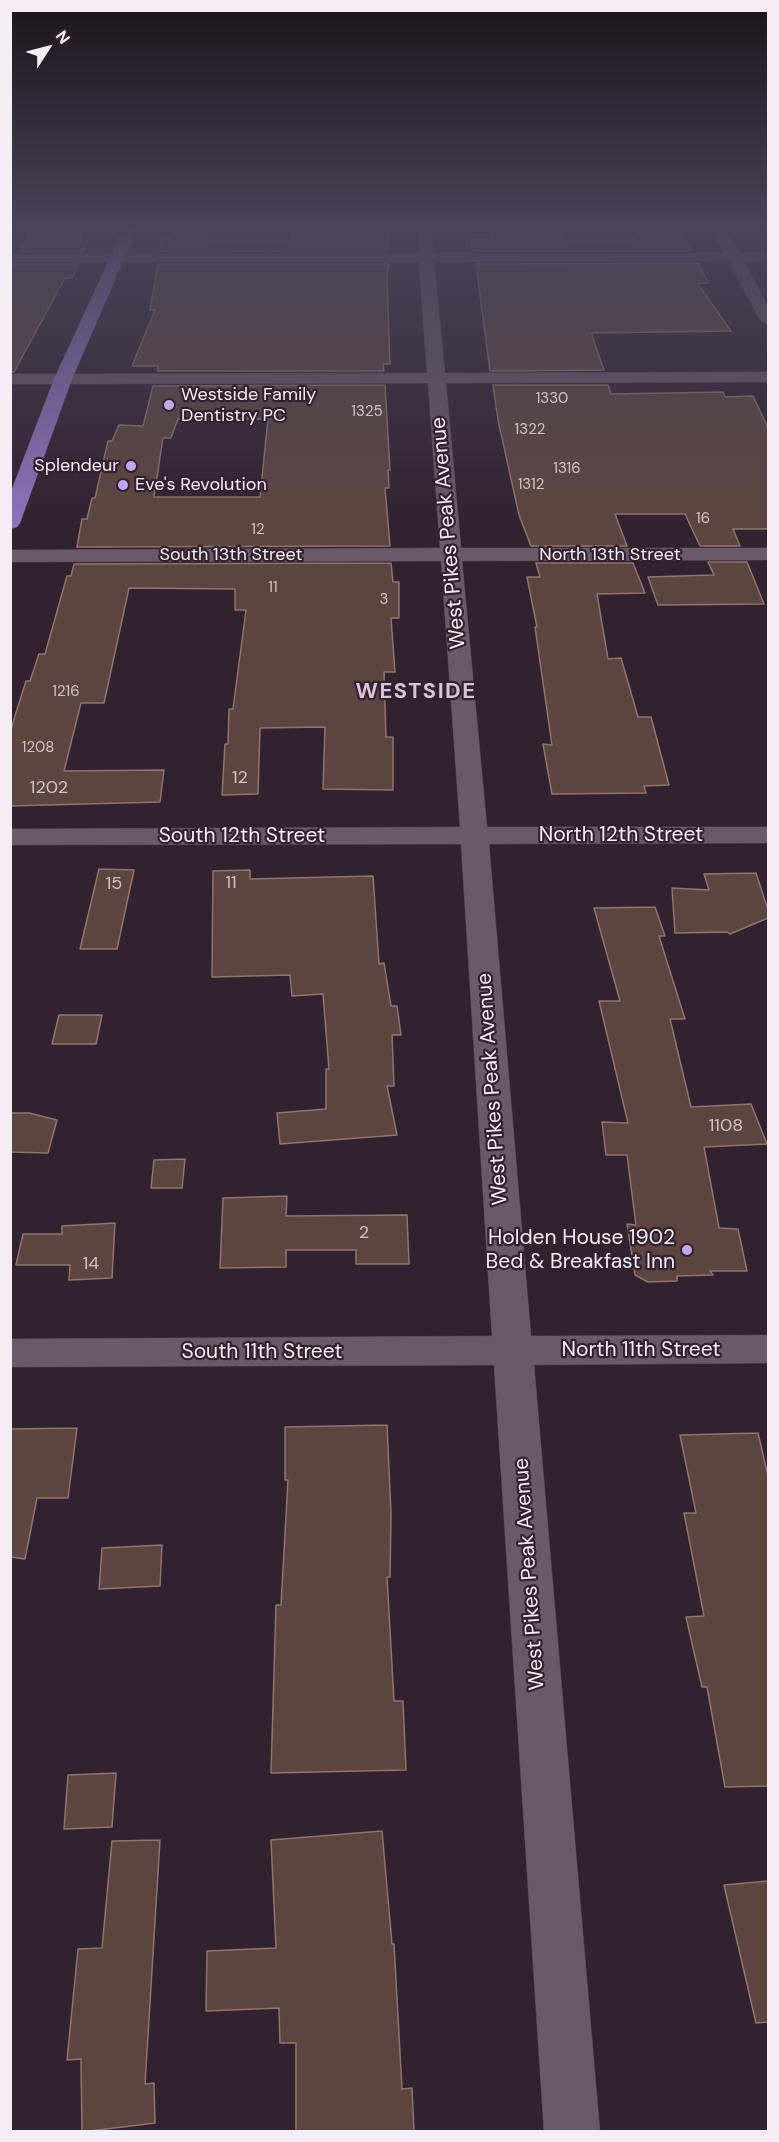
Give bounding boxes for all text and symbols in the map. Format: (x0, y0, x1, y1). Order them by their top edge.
north arrow (18, 18, 78, 78)
text: N (51, 26, 75, 48)
place label: Westside Family Dentistry PC (181, 384, 316, 426)
house number: 1330 (536, 390, 568, 408)
marker: Westside Family Dentistry PC (162, 398, 176, 412)
house number: 1325 (351, 403, 383, 421)
street label: West Pikes Peak Avenue (426, 416, 472, 650)
house number: 1322 (515, 421, 545, 439)
place label: Splendeur (34, 455, 119, 477)
marker: Splendeur (124, 459, 138, 473)
house number: 1316 (553, 460, 581, 478)
place label: Eve's Revolution (135, 474, 267, 496)
house number: 1312 (518, 476, 544, 494)
marker: Eve's Revolution (116, 478, 130, 492)
house number: 16 (696, 510, 710, 528)
house number: 12 (251, 521, 265, 539)
street label: South 13th Street (159, 544, 303, 566)
street label: North 13th Street (539, 544, 681, 566)
house number: 11 (268, 579, 278, 597)
house number: 3 (380, 591, 388, 609)
district label: WESTSIDE (356, 679, 476, 705)
house number: 1216 (52, 683, 80, 701)
house number: 1208 (22, 739, 54, 757)
house number: 12 (232, 767, 248, 789)
house number: 1202 (30, 777, 68, 799)
street label: North 12th Street (539, 822, 703, 848)
street label: South 12th Street (159, 823, 325, 849)
house number: 11 (225, 872, 237, 894)
house number: 15 (106, 873, 122, 895)
street label: West Pikes Peak Avenue (472, 972, 514, 1206)
house number: 1108 (709, 1115, 743, 1137)
house number: 2 (359, 1222, 369, 1244)
place label: Holden House 1902 Bed & Breakfast Inn (486, 1225, 675, 1275)
marker: Holden House 1902 Bed & Breakfast Inn (680, 1243, 694, 1257)
house number: 14 (83, 1253, 99, 1275)
street label: North 11th Street (561, 1337, 721, 1363)
street label: South 11th Street (181, 1339, 343, 1365)
street label: West Pikes Peak Avenue (509, 1457, 551, 1691)

